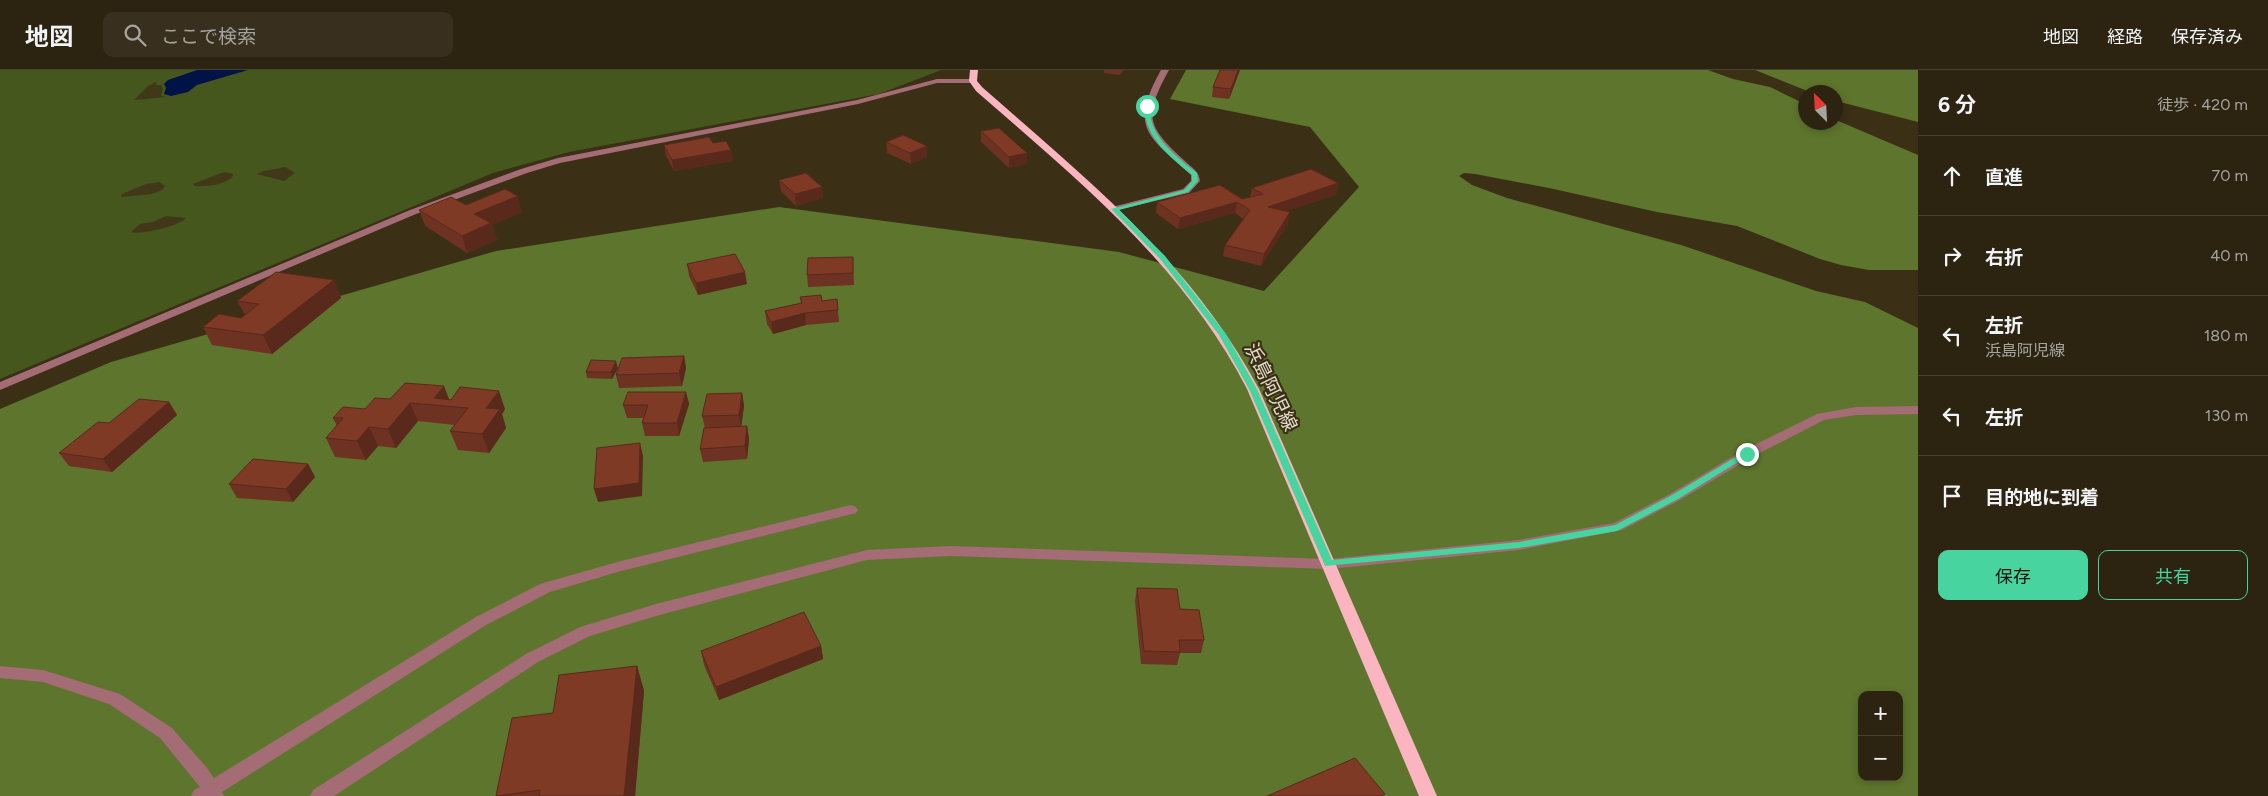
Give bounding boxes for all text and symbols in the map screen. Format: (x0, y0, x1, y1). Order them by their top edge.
search box (103, 12, 453, 57)
icon: search (121, 21, 149, 49)
text: 地図 (25, 22, 73, 51)
text: ここで検索 (161, 25, 256, 48)
text: 地図 (2043, 26, 2079, 48)
text: 経路 (2107, 26, 2143, 48)
text: 保存済み (2171, 26, 2243, 48)
north arrow (1798, 85, 1843, 130)
text: 6 分 (1938, 92, 1976, 117)
route start (1136, 95, 1159, 118)
text: 徒歩 · 420 m (2157, 95, 2248, 114)
icon: ahead (1938, 162, 1966, 190)
text: 直進 (1985, 166, 2023, 189)
text: 70 m (2212, 166, 2248, 185)
icon: right (1938, 242, 1966, 270)
text: 右折 (1985, 246, 2023, 269)
text: 40 m (2210, 246, 2248, 265)
text: 左折 (1985, 314, 2023, 337)
icon: left (1938, 322, 1966, 350)
text: 180 m (2204, 326, 2248, 345)
street label: 浜島阿児線 (1240, 339, 1302, 435)
text: 浜島阿児線 (1985, 341, 2065, 360)
icon: left (1938, 402, 1966, 430)
text: 左折 (1985, 406, 2023, 429)
text: 130 m (2205, 406, 2248, 425)
route end (1736, 443, 1759, 466)
icon: arrive (1938, 482, 1966, 510)
text: 目的地に到着 (1985, 486, 2099, 509)
button: 保存 (1938, 550, 2088, 600)
button: 共有 (2098, 550, 2248, 600)
map controls (1858, 691, 1903, 781)
button: + (1858, 691, 1903, 736)
button: − (1858, 736, 1903, 781)

